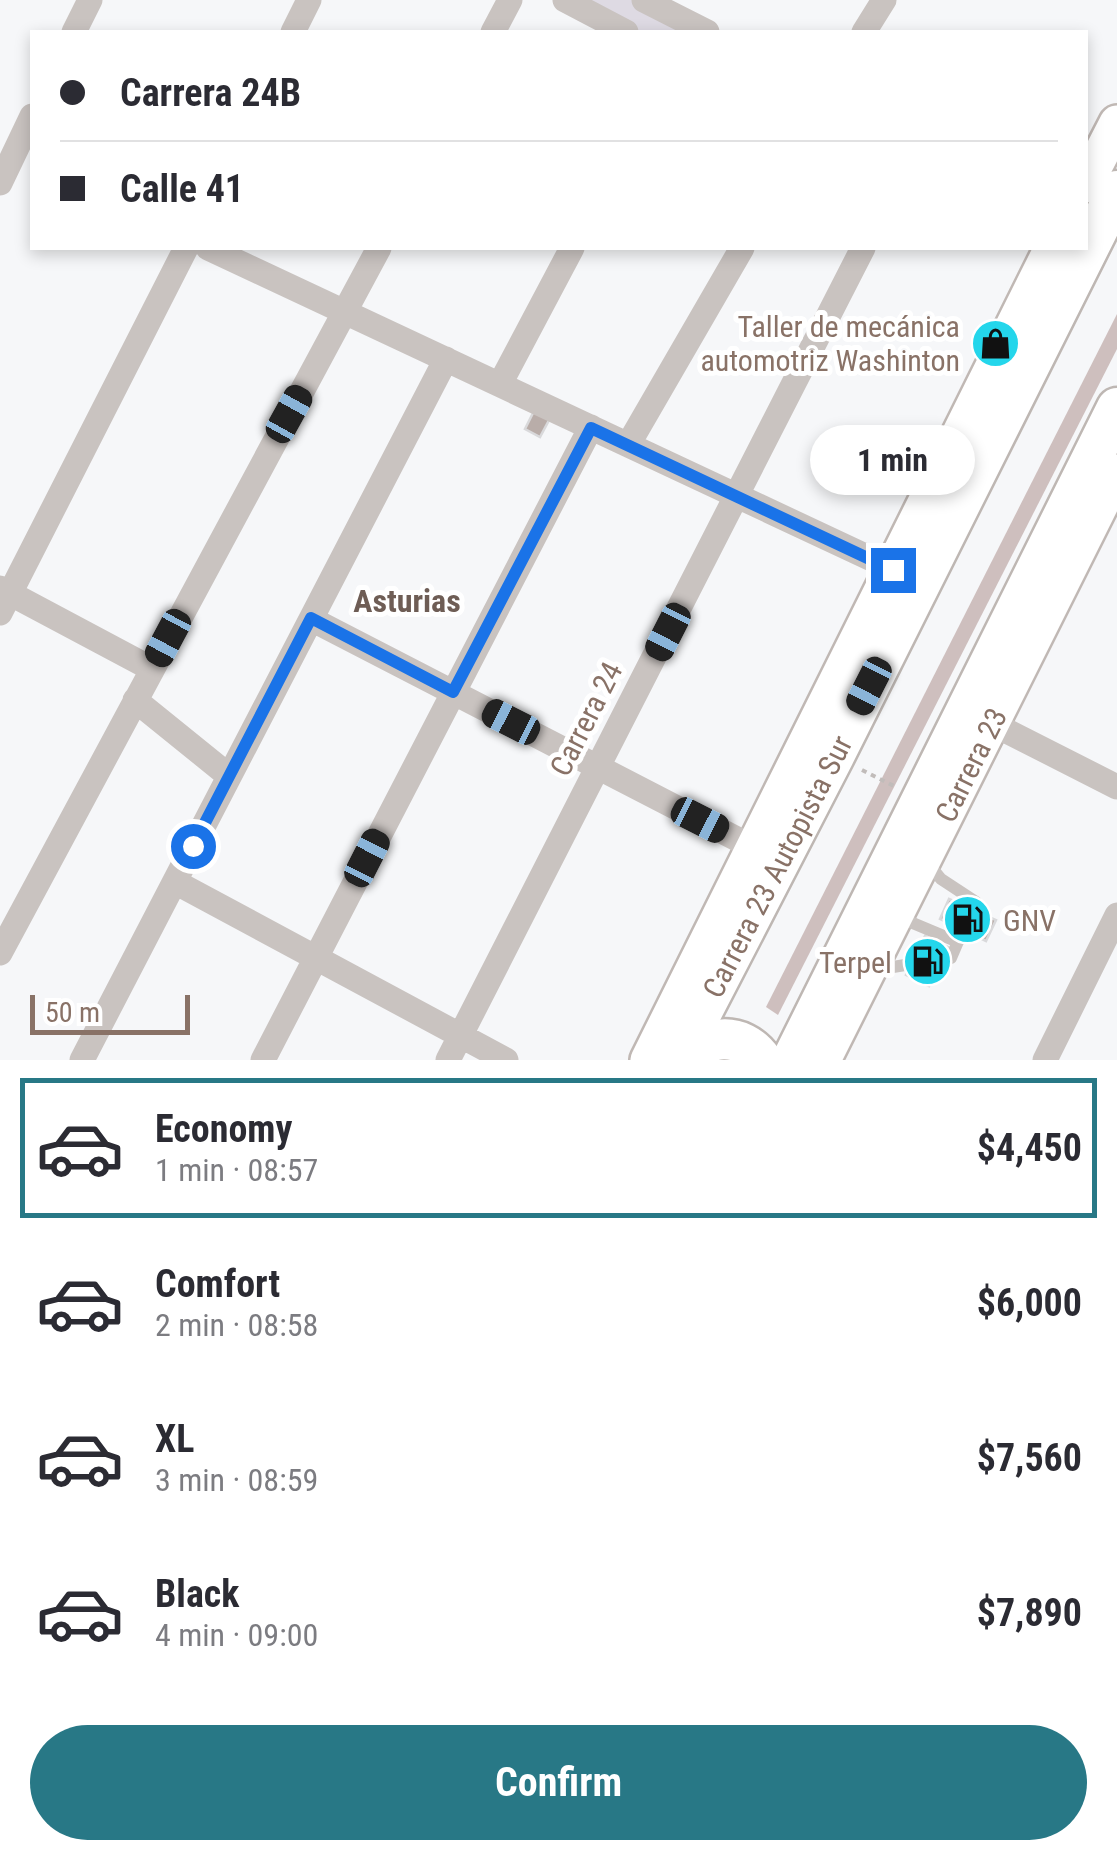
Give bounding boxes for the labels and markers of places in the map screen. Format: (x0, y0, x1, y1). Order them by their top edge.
place label: Taller de mecánica automotriz Washinton (700, 309, 960, 378)
shop icon: Taller de mecánica automotriz Washinton (969, 317, 1021, 369)
fuel station icon: GNV (942, 894, 994, 946)
place label: GNV (1003, 903, 1056, 938)
fuel station icon: Terpel (901, 936, 953, 988)
place label: Terpel (819, 945, 892, 980)

